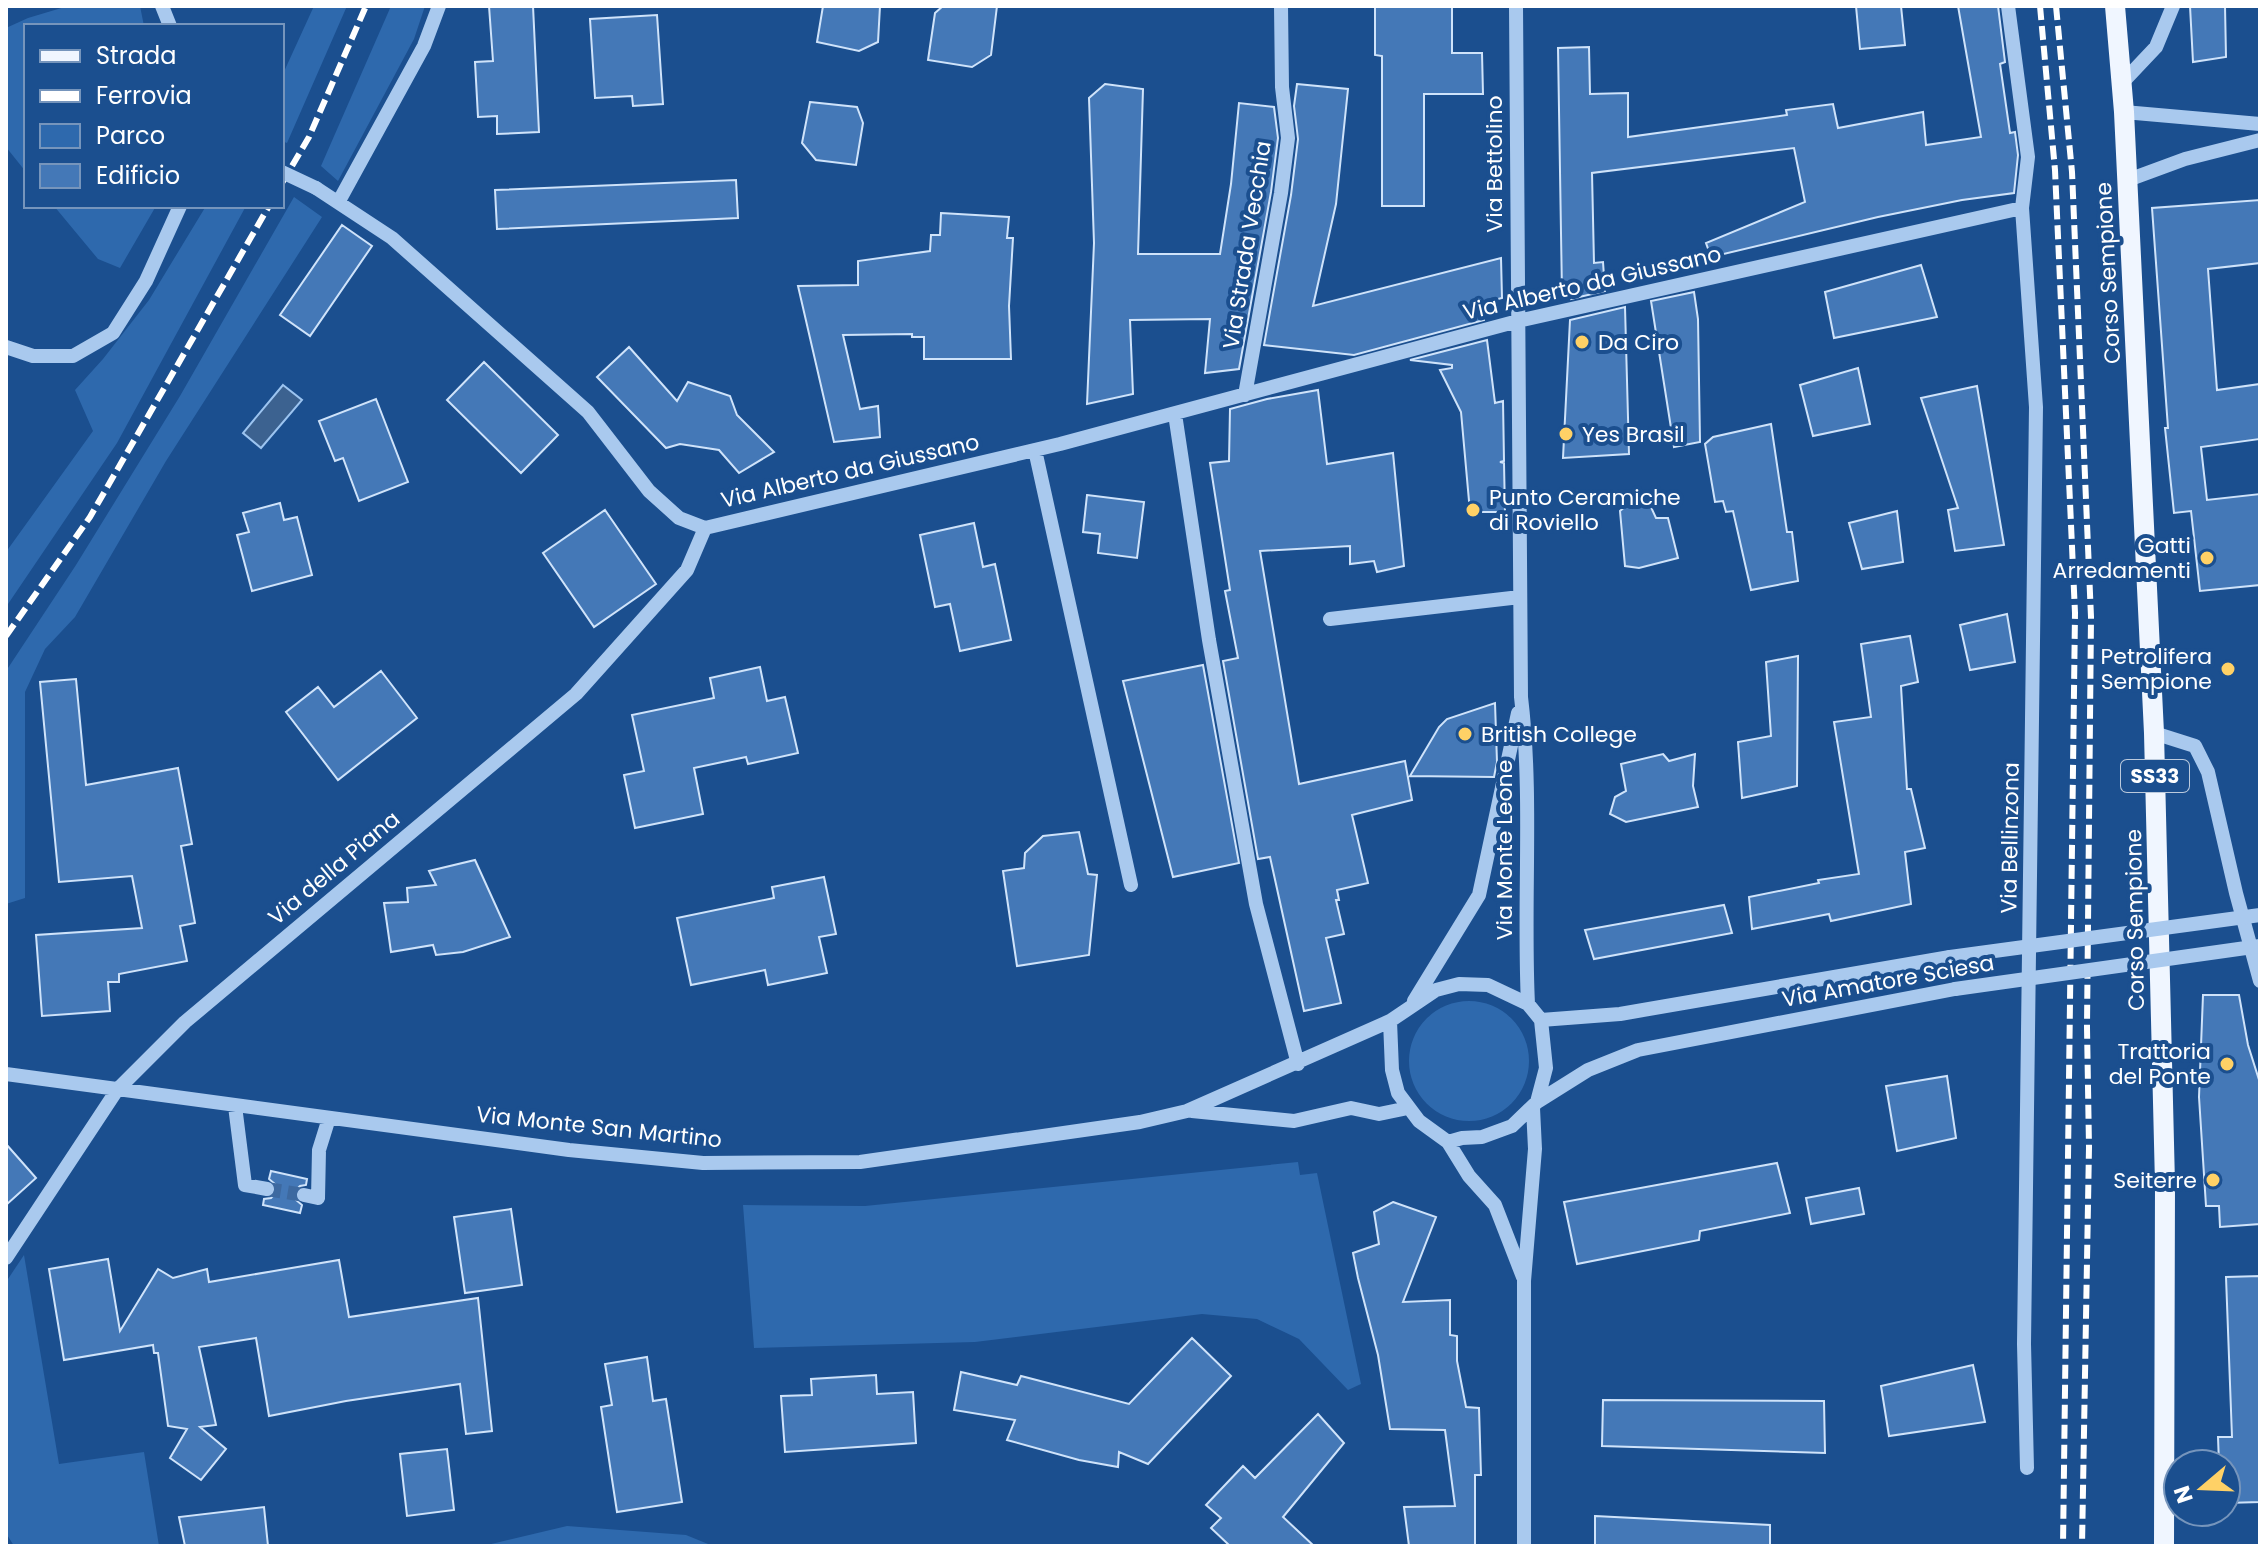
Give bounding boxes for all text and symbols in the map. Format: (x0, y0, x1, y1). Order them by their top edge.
legend (24, 24, 284, 208)
text: Strada (96, 39, 176, 72)
text: Ferrovia (96, 79, 192, 112)
street label: Via Bettolino (1479, 95, 1510, 233)
text: Parco (96, 119, 165, 152)
street label: Via Strada Vecchia (1215, 139, 1279, 351)
text: Edificio (96, 159, 180, 192)
street label: Corso Sempione (2088, 181, 2128, 365)
street label: Via Alberto da Giussano (1460, 238, 1724, 328)
place label: Da Ciro (1598, 327, 1679, 358)
marker: Da Ciro (1573, 333, 1591, 351)
place label: Yes Brasil (1582, 419, 1685, 450)
marker: Yes Brasil (1557, 425, 1575, 443)
street label: Via Alberto da Giussano (718, 426, 982, 516)
place label: Punto Ceramiche di Roviello (1489, 482, 1681, 538)
marker: Punto Ceramiche di Roviello (1464, 501, 1482, 519)
place label: Gatti Arredamenti (2053, 530, 2191, 586)
marker: Gatti Arredamenti (2198, 549, 2216, 567)
place label: Petrolifera Sempione (2101, 641, 2212, 697)
marker: Petrolifera Sempione (2219, 660, 2237, 678)
place label: British College (1481, 719, 1637, 750)
marker: British College (1456, 725, 1474, 743)
street label: Via Monte Leone (1489, 760, 1520, 940)
road number: SS33 (2121, 760, 2189, 792)
street label: Via Bellinzona (1993, 762, 2027, 914)
street label: Via della Piana (262, 804, 406, 932)
street label: Corso Sempione (2118, 829, 2152, 1011)
street label: Via Amatore Sciesa (1780, 947, 1996, 1015)
place label: Trattoria del Ponte (2109, 1036, 2211, 1092)
marker: Trattoria del Ponte (2218, 1055, 2236, 1073)
street label: Via Monte San Martino (475, 1099, 723, 1155)
place label: Seiterre (2113, 1165, 2197, 1196)
marker: Seiterre (2204, 1171, 2222, 1189)
north arrow (2162, 1448, 2242, 1528)
text: N (2166, 1481, 2201, 1507)

